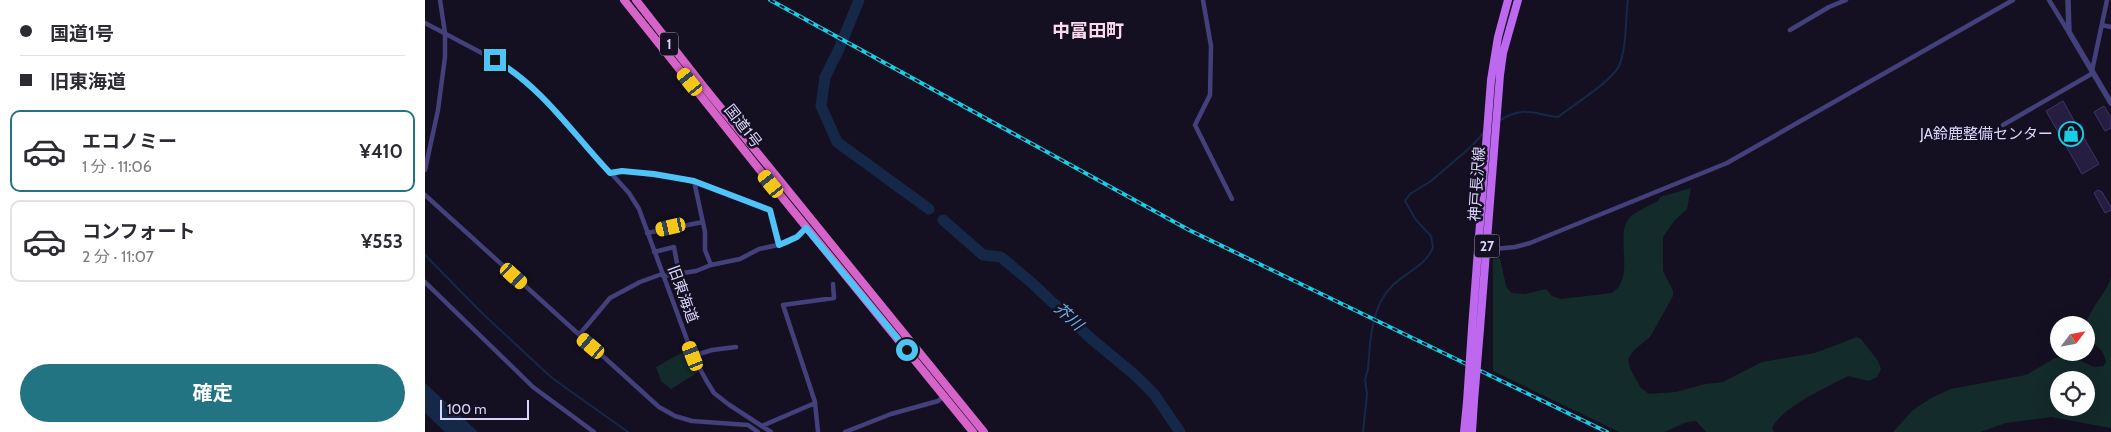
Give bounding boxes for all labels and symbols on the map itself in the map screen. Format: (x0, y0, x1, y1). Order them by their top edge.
district label: 中冨田町 (1052, 20, 1124, 42)
road number: 1 (660, 33, 678, 56)
route end (484, 49, 506, 71)
car (674, 66, 705, 98)
street label: 国道1号 (721, 101, 765, 151)
shop icon: JA鈴鹿整備センター (2058, 121, 2084, 147)
place label: JA鈴鹿整備センター (1919, 125, 2053, 143)
street label: 神戸長沢線 (1465, 146, 1489, 222)
car (755, 168, 786, 200)
car (654, 216, 687, 238)
road number: 27 (1475, 235, 1499, 258)
car (497, 260, 530, 292)
street label: 旧東海道 (664, 263, 702, 325)
water label: 芥川 (1050, 299, 1088, 335)
north arrow (2050, 316, 2095, 361)
car (574, 331, 607, 361)
car (680, 339, 705, 373)
route start (896, 339, 918, 361)
scale bar (440, 397, 529, 420)

